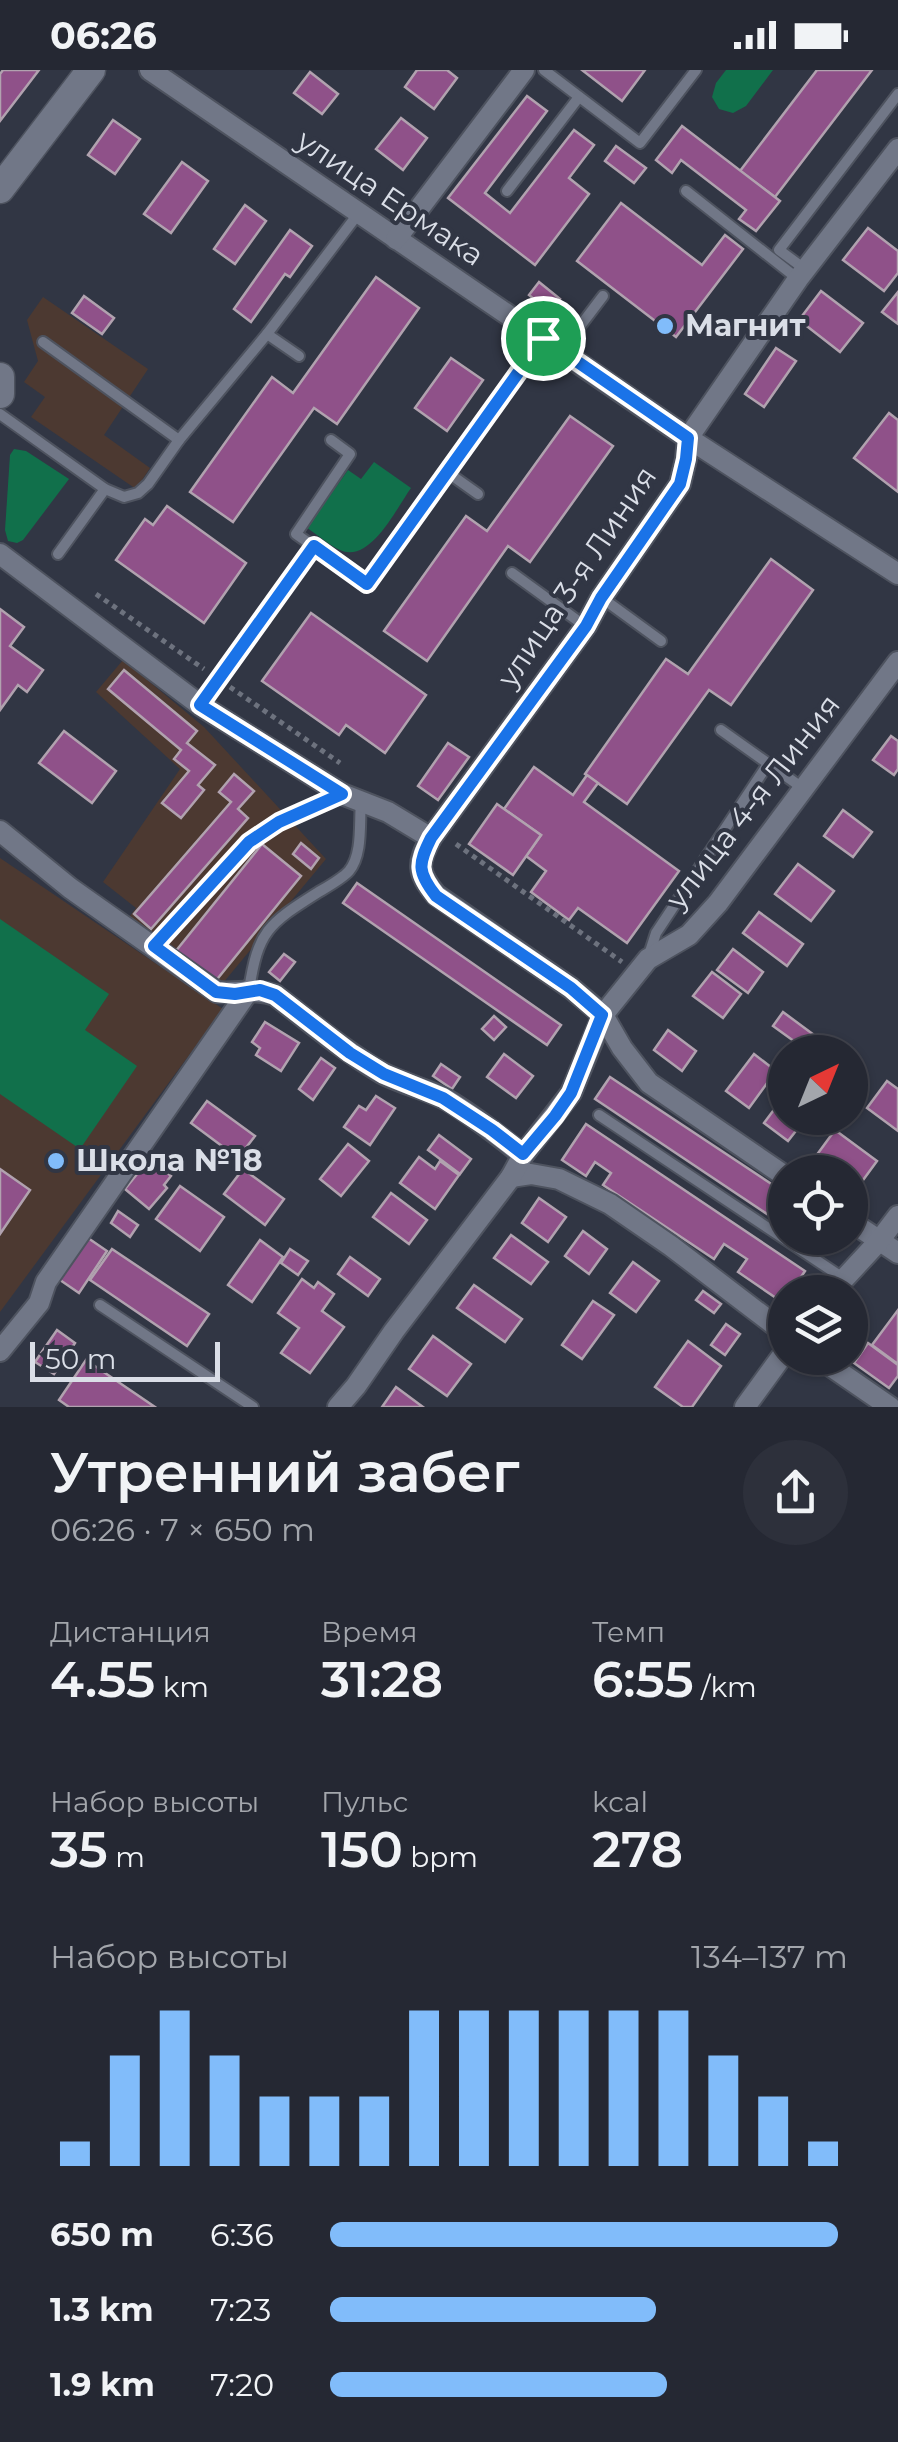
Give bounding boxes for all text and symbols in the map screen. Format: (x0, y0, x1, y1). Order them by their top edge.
text: 06:26 (50, 12, 157, 59)
street label: улица Ермака (289, 121, 491, 274)
pin (501, 296, 586, 381)
place label: Магнит (685, 307, 806, 344)
icon: arrive (516, 311, 571, 366)
marker: Магнит (654, 315, 676, 337)
street label: улица 3-я Линия (488, 459, 664, 695)
street label: улица 4-я Линия (657, 687, 848, 917)
north arrow (768, 1035, 868, 1135)
map controls (768, 1035, 868, 1375)
place label: Школа №18 (76, 1142, 263, 1179)
marker: Школа №18 (45, 1150, 67, 1172)
button: locate (768, 1155, 868, 1255)
button: layers (768, 1275, 868, 1375)
scale bar (30, 1337, 220, 1382)
text: 50 m (45, 1342, 116, 1376)
text: Утренний забег (50, 1439, 520, 1506)
button: share (743, 1440, 848, 1545)
text: 06:26 · 7 × 650 m (50, 1510, 315, 1549)
text: Дистанция (50, 1615, 211, 1649)
text: Время (321, 1615, 418, 1649)
text: Темп (592, 1615, 665, 1649)
text: 4.55 (50, 1649, 155, 1710)
text: 31:28 (321, 1649, 443, 1710)
text: 6:55 (592, 1649, 694, 1710)
text: km (155, 1670, 209, 1704)
text: /km (694, 1670, 757, 1704)
text: Набор высоты (50, 1785, 259, 1819)
text: Пульс (321, 1785, 408, 1819)
text: kcal (592, 1785, 648, 1819)
text: 35 (50, 1819, 108, 1880)
text: 150 (321, 1819, 403, 1880)
text: 278 (592, 1819, 683, 1880)
text: m (108, 1840, 145, 1874)
text: bpm (403, 1840, 478, 1874)
text: Набор высоты (50, 1937, 289, 1976)
text: 134–137 m (691, 1937, 848, 1976)
text: 650 m (50, 2215, 154, 2254)
text: 6:36 (210, 2215, 274, 2254)
text: 1.3 km (50, 2290, 154, 2329)
text: 7:23 (210, 2290, 271, 2329)
text: 1.9 km (50, 2365, 155, 2404)
text: 7:20 (210, 2365, 274, 2404)

